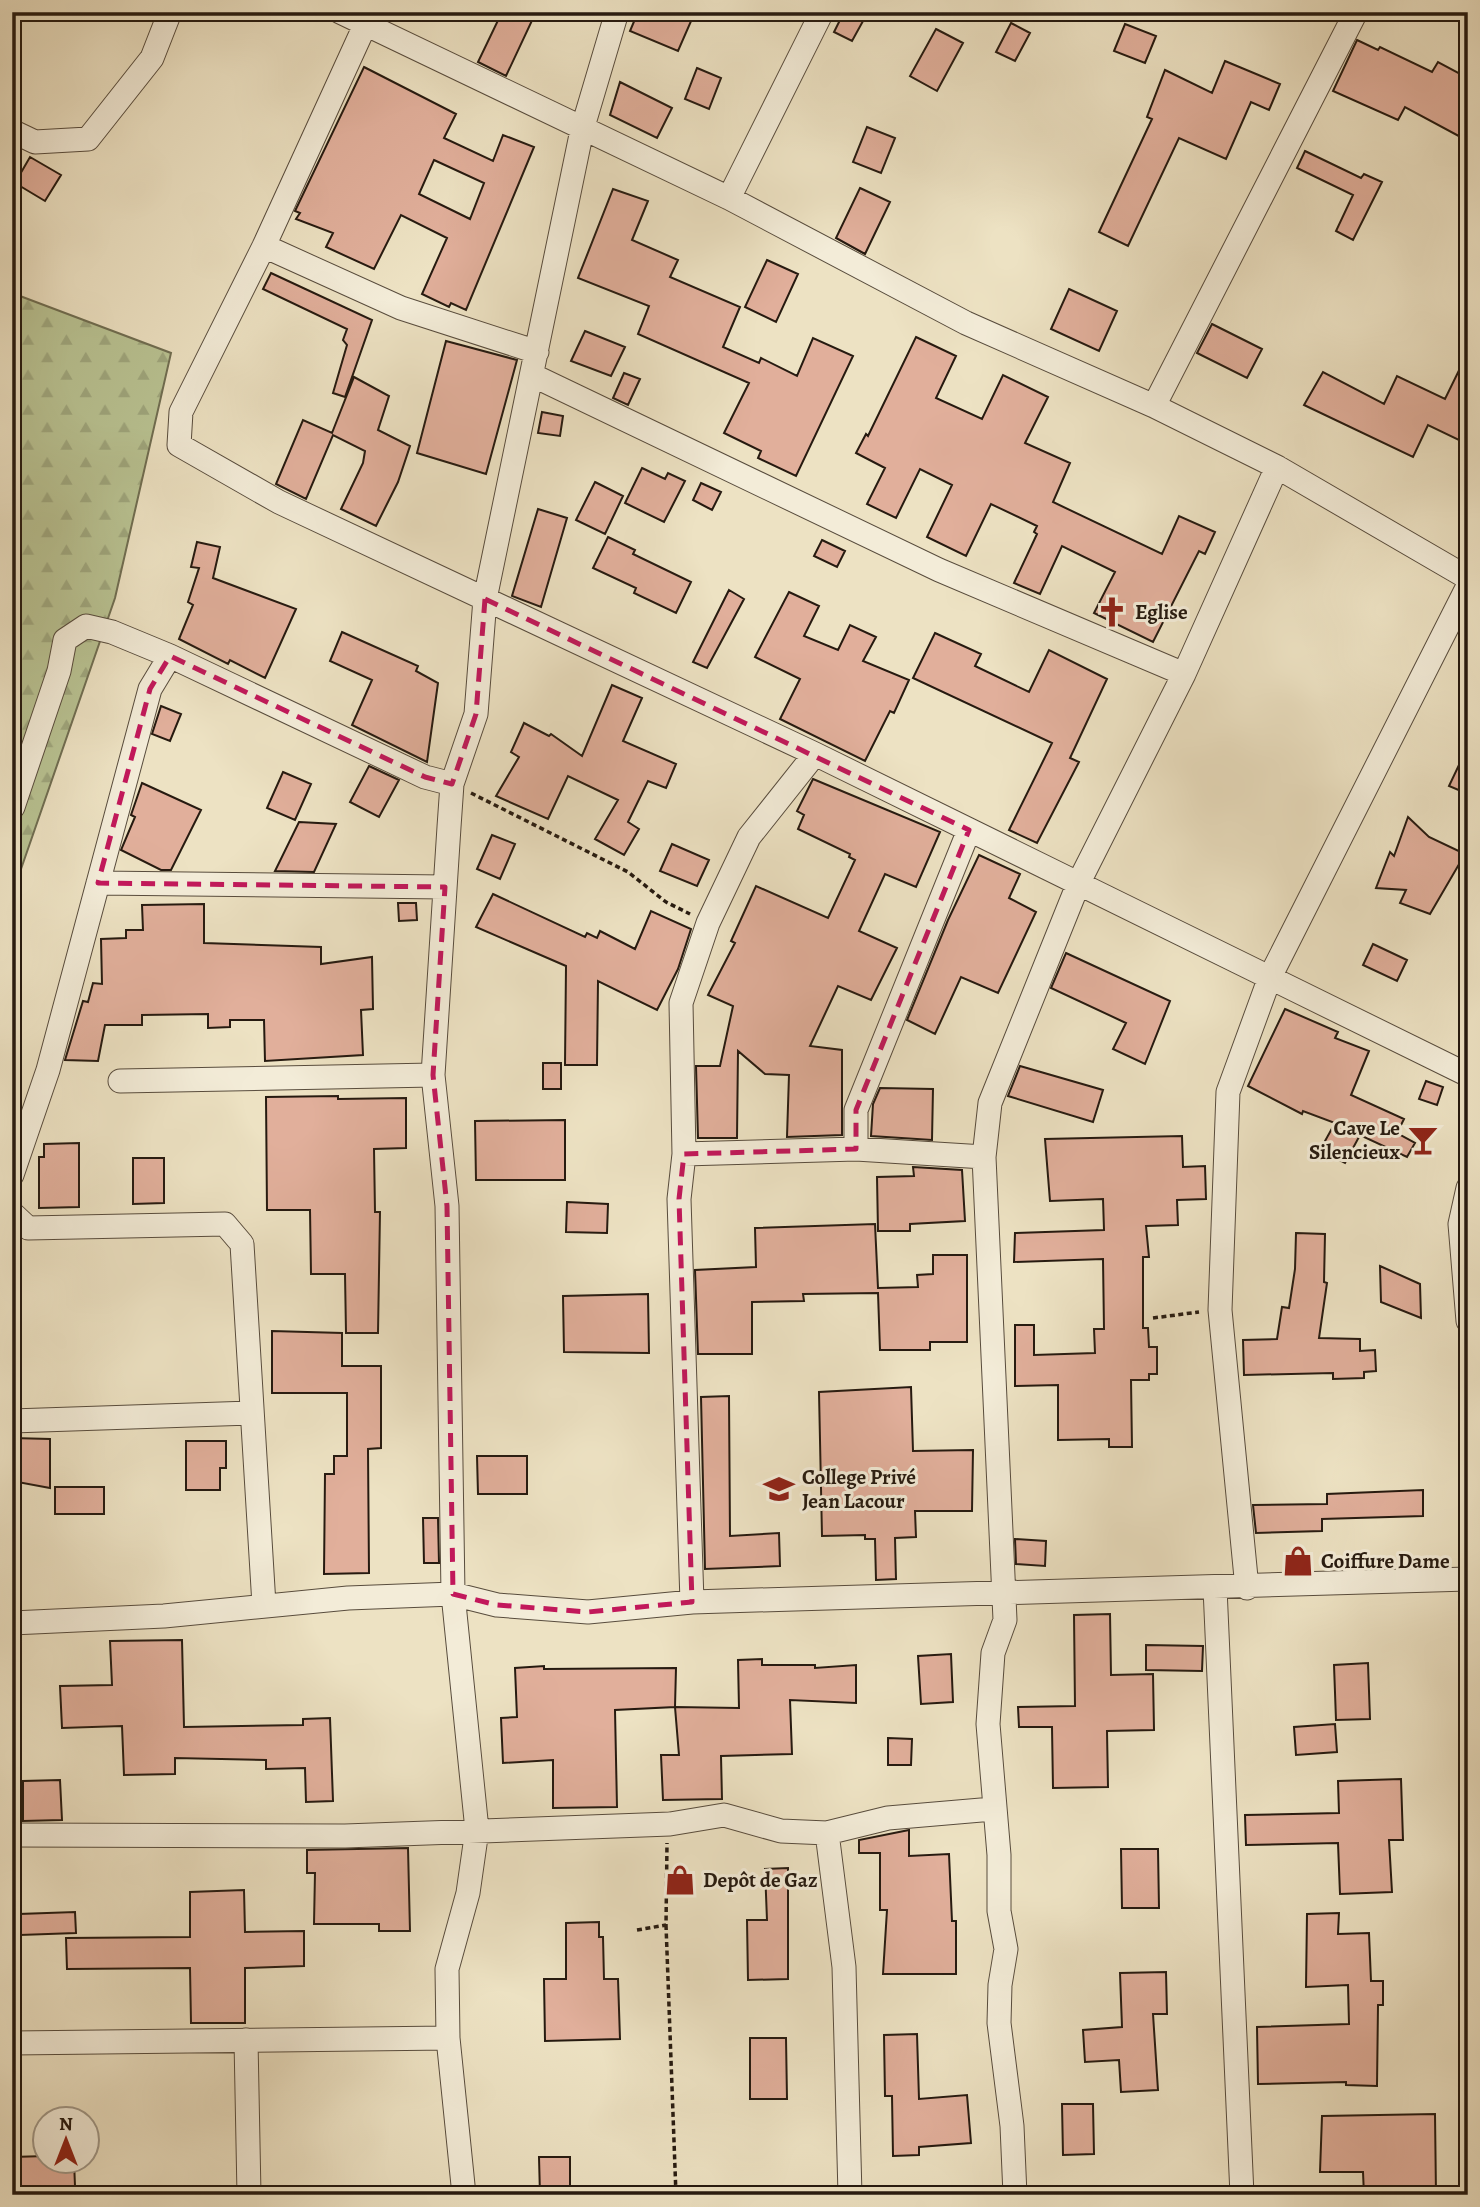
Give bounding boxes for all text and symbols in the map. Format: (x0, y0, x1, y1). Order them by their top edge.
church icon: Eglise (1095, 595, 1129, 629)
place label: Eglise (1135, 598, 1188, 626)
place label: Cave Le Silencieux (1309, 1114, 1401, 1166)
bar icon: Cave Le Silencieux (1406, 1123, 1440, 1157)
place label: College Privé Jean Lacour (802, 1463, 916, 1515)
school or university icon: College Privé Jean Lacour (762, 1472, 796, 1506)
shop icon: Coiffure Dame (1281, 1544, 1315, 1578)
place label: Coiffure Dame (1321, 1547, 1450, 1575)
shop icon: Depôt de Gaz (663, 1863, 697, 1897)
place label: Depôt de Gaz (703, 1866, 818, 1894)
north arrow (32, 2106, 102, 2176)
text: N (59, 2111, 73, 2137)

